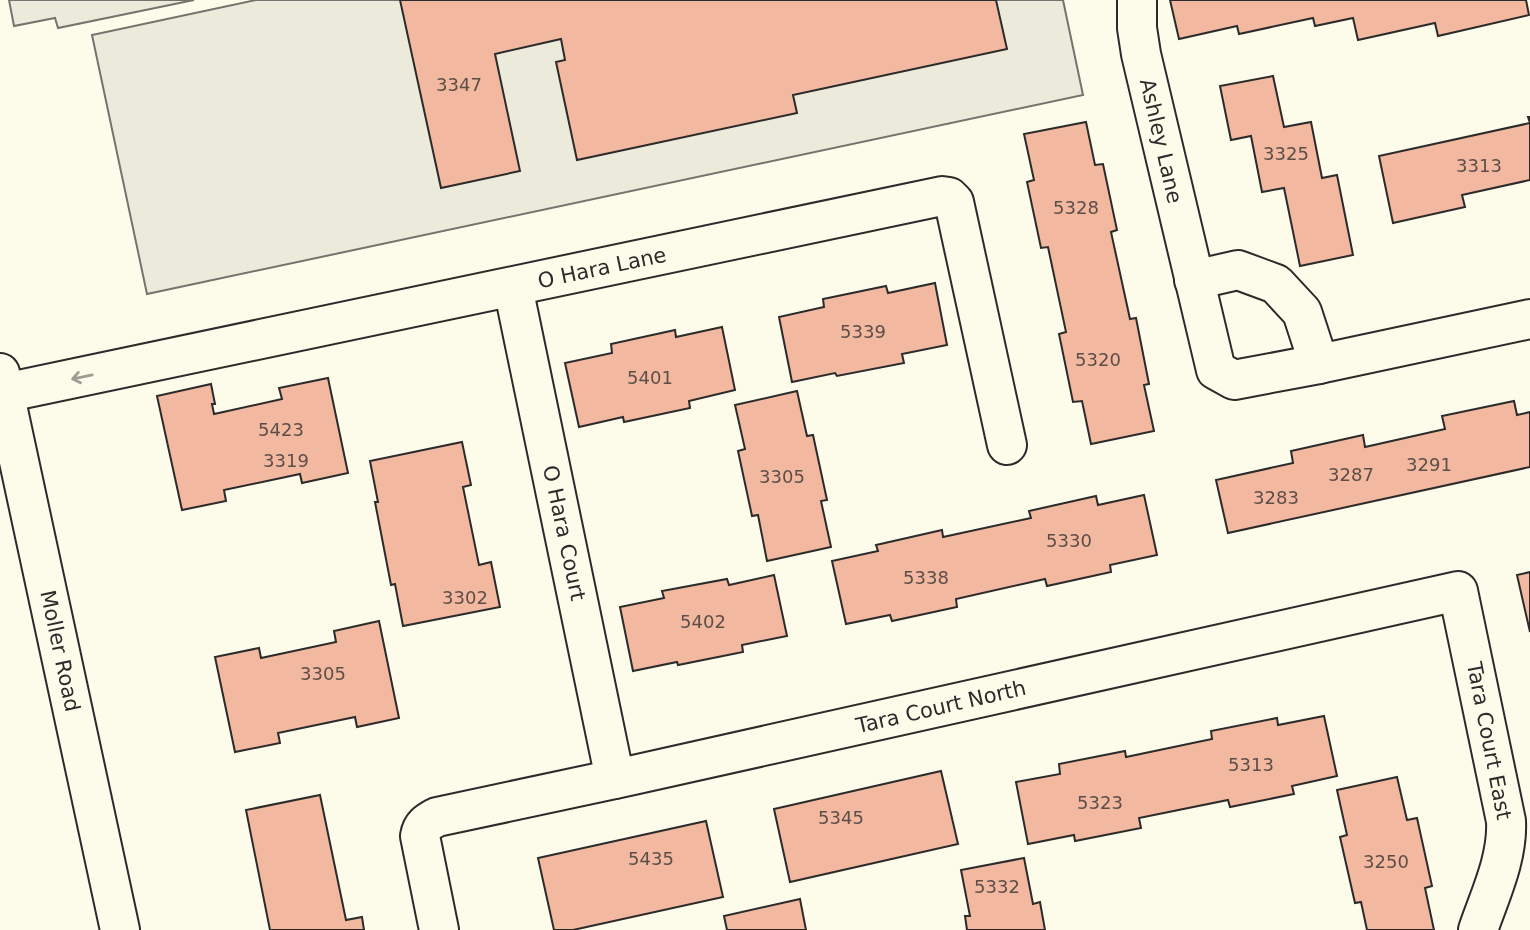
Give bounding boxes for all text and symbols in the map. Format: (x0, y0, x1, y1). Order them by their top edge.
house number: 3347 (436, 74, 482, 95)
street label: Ashley Lane (1135, 76, 1187, 206)
house number: 3325 (1263, 143, 1309, 164)
house number: 3313 (1456, 155, 1502, 176)
house number: 5328 (1053, 197, 1099, 218)
street label: O Hara Lane (536, 243, 668, 293)
house number: 5339 (840, 321, 886, 342)
house number: 5320 (1075, 349, 1121, 370)
house number: 5401 (627, 367, 673, 388)
one-way arrow (71, 370, 94, 384)
house number: 5423 (258, 419, 304, 440)
house number: 3319 (263, 450, 309, 471)
house number: 3291 (1406, 454, 1452, 475)
street label: O Hara Court (538, 463, 590, 603)
house number: 3287 (1328, 464, 1374, 485)
house number: 3305 (759, 466, 805, 487)
house number: 3283 (1253, 487, 1299, 508)
house number: 5330 (1046, 530, 1092, 551)
house number: 5338 (903, 567, 949, 588)
house number: 3302 (442, 587, 488, 608)
street label: Moller Road (35, 588, 85, 714)
house number: 5402 (680, 611, 726, 632)
street label: Tara Court East (1462, 659, 1516, 822)
house number: 3305 (300, 663, 346, 684)
street label: Tara Court North (853, 676, 1028, 738)
house number: 5313 (1228, 754, 1274, 775)
house number: 5323 (1077, 792, 1123, 813)
house number: 5345 (818, 807, 864, 828)
house number: 5435 (628, 848, 674, 869)
house number: 3250 (1363, 851, 1409, 872)
house number: 5332 (974, 876, 1020, 897)

